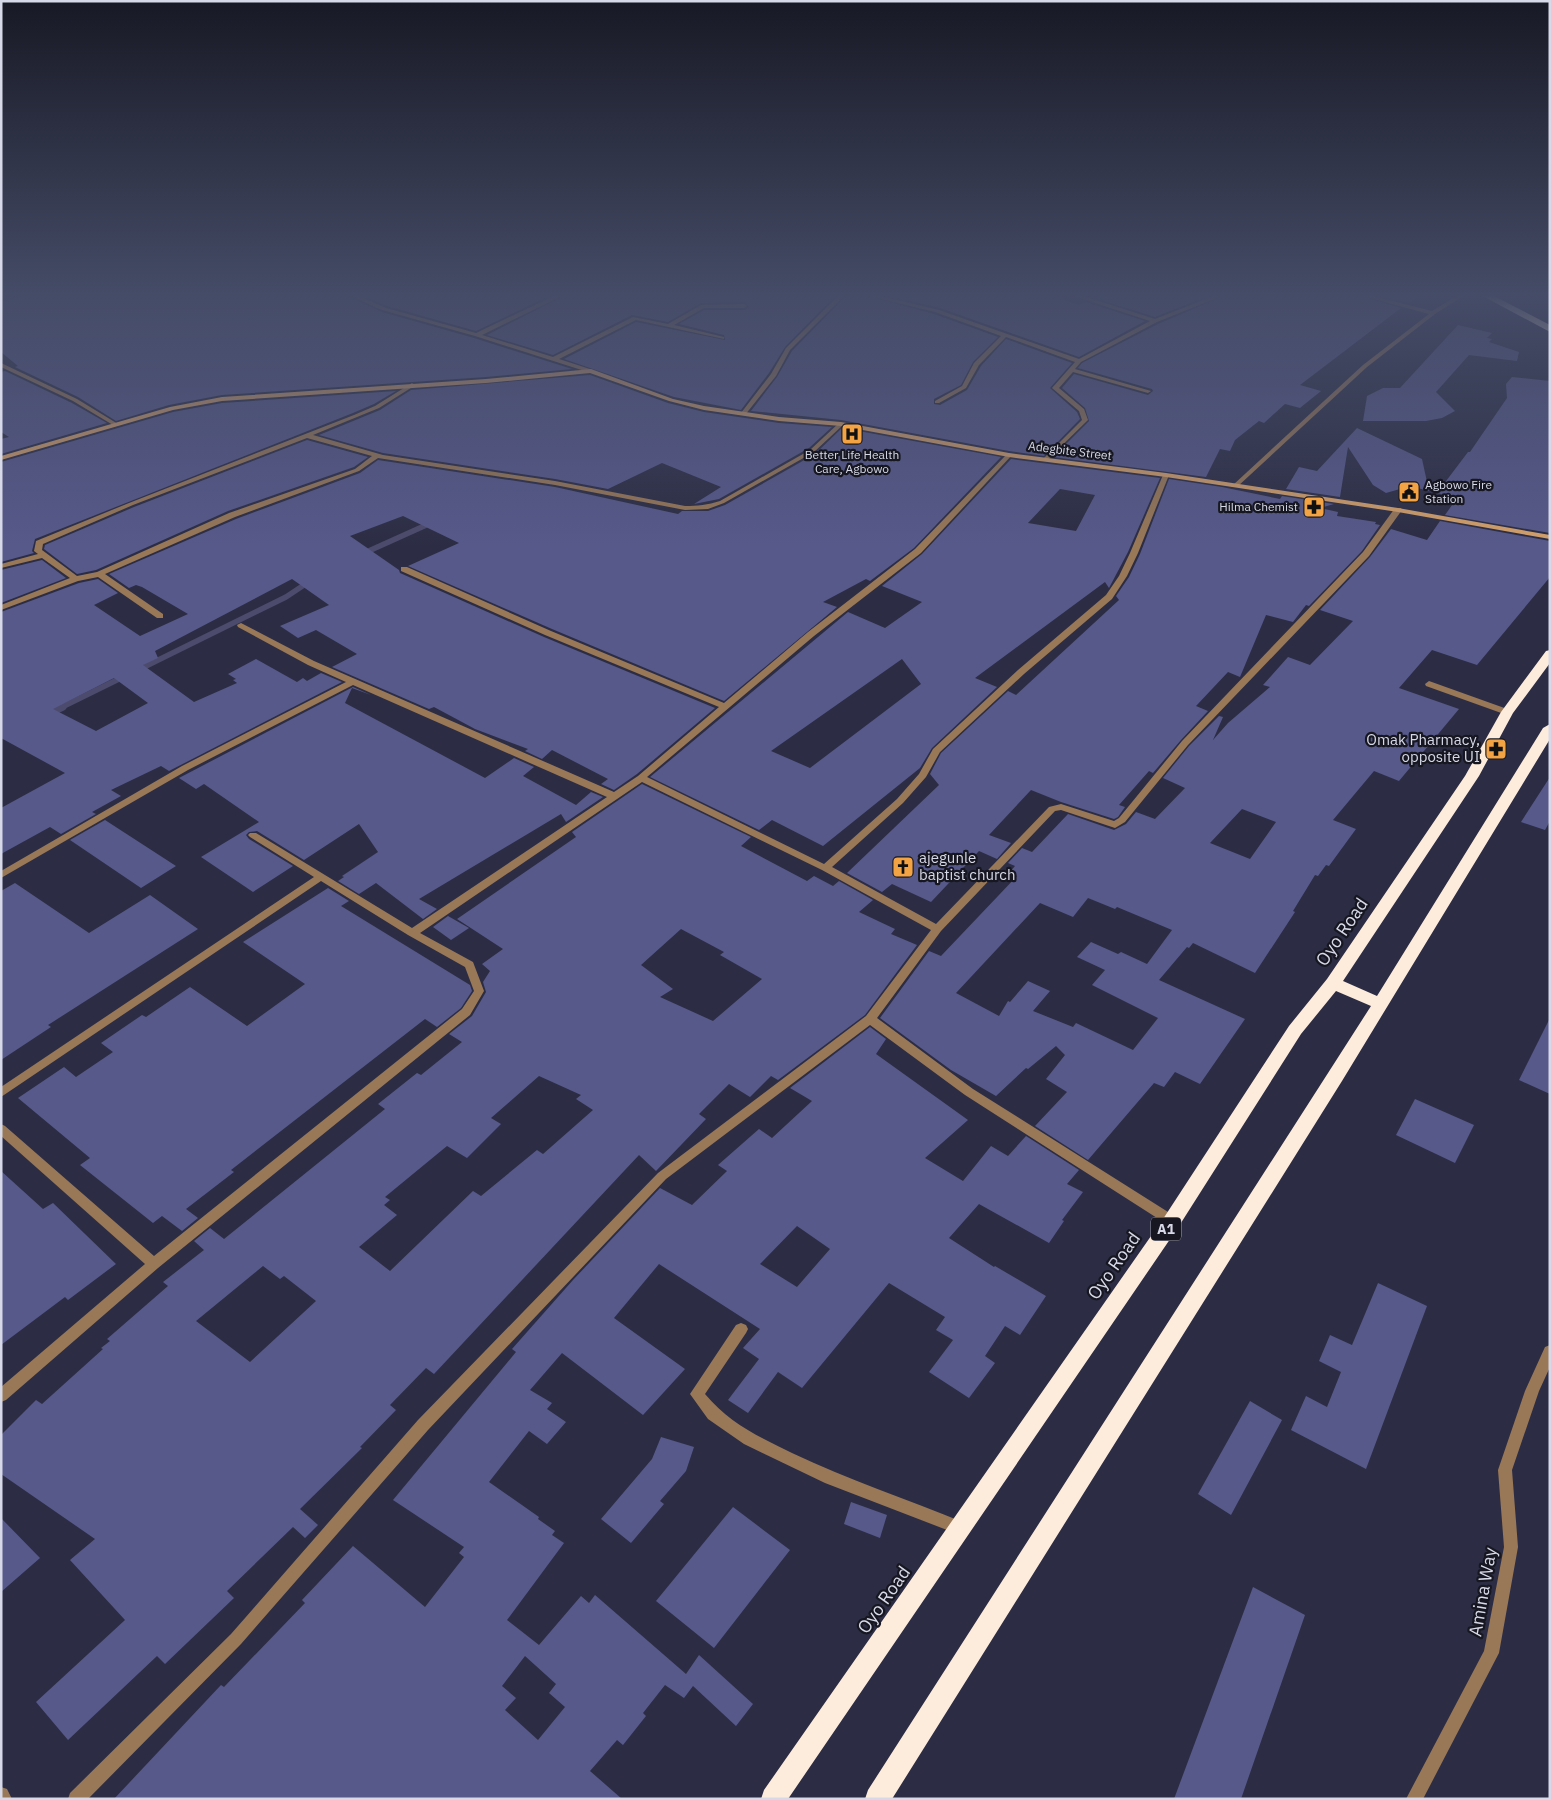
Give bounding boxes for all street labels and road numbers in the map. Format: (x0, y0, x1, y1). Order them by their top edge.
street label: Adegbite Street (1027, 438, 1113, 463)
street label: Oyo Road (1310, 893, 1373, 970)
road number: A1 (1151, 1218, 1181, 1240)
street label: Oyo Road (1082, 1227, 1145, 1304)
street label: Amina Way (1463, 1545, 1502, 1638)
street label: Oyo Road (852, 1561, 915, 1638)

